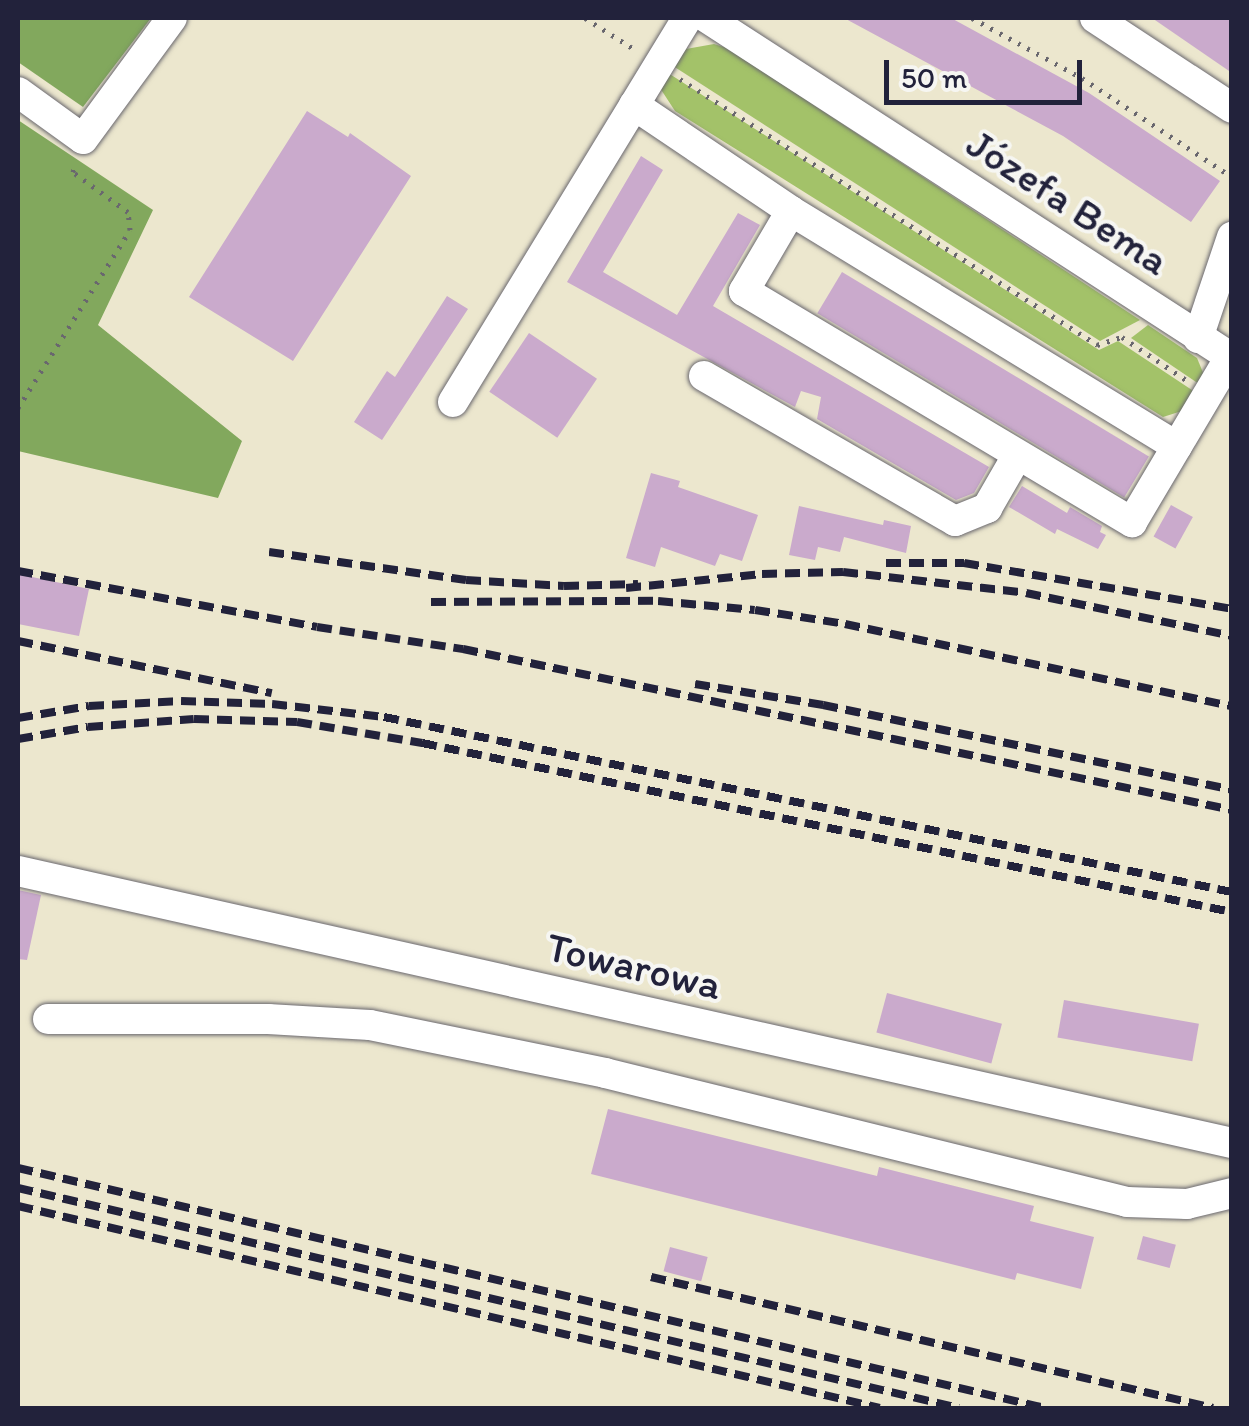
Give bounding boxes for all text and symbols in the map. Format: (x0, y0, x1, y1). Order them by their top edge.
scale bar (889, 40, 1086, 102)
text: 50 m (901, 59, 967, 96)
street label: Józefa Bema (958, 118, 1178, 286)
street label: Towarowa (542, 921, 726, 1011)

